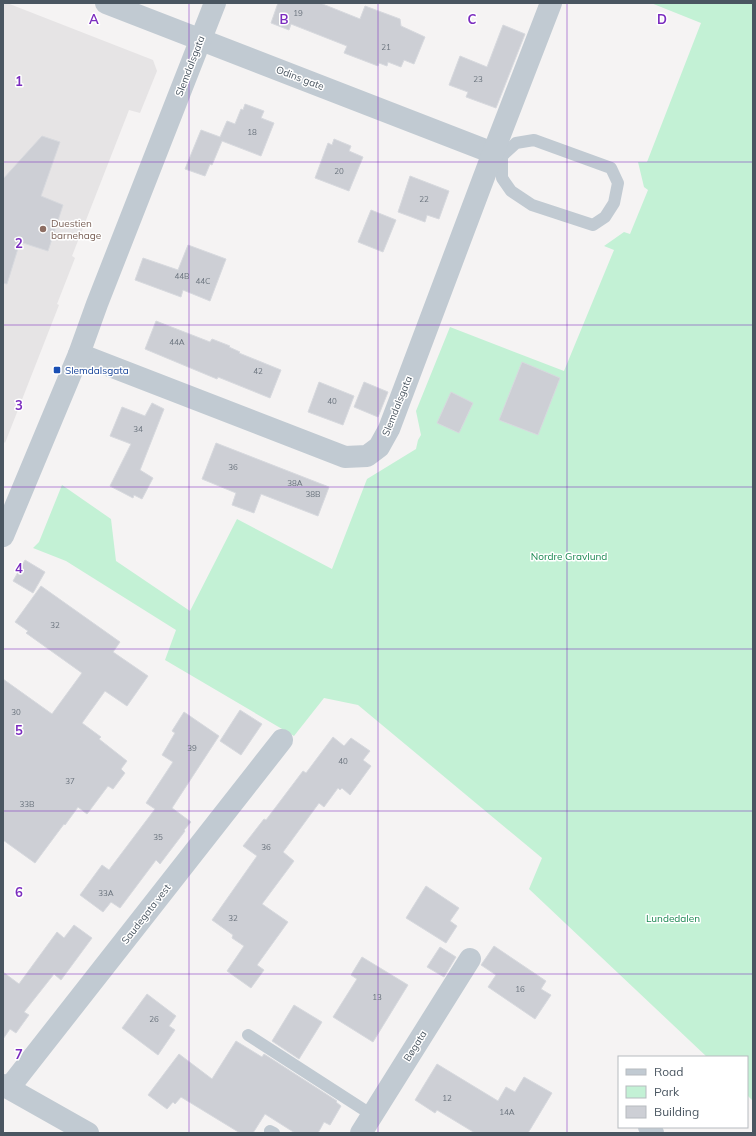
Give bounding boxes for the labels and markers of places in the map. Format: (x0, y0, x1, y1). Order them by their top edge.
place label: Duestien barnehage (51, 217, 101, 242)
marker: Duestien barnehage (38, 224, 48, 234)
place label: Slemdalsgata (65, 364, 129, 377)
marker: Slemdalsgata (52, 365, 62, 375)

